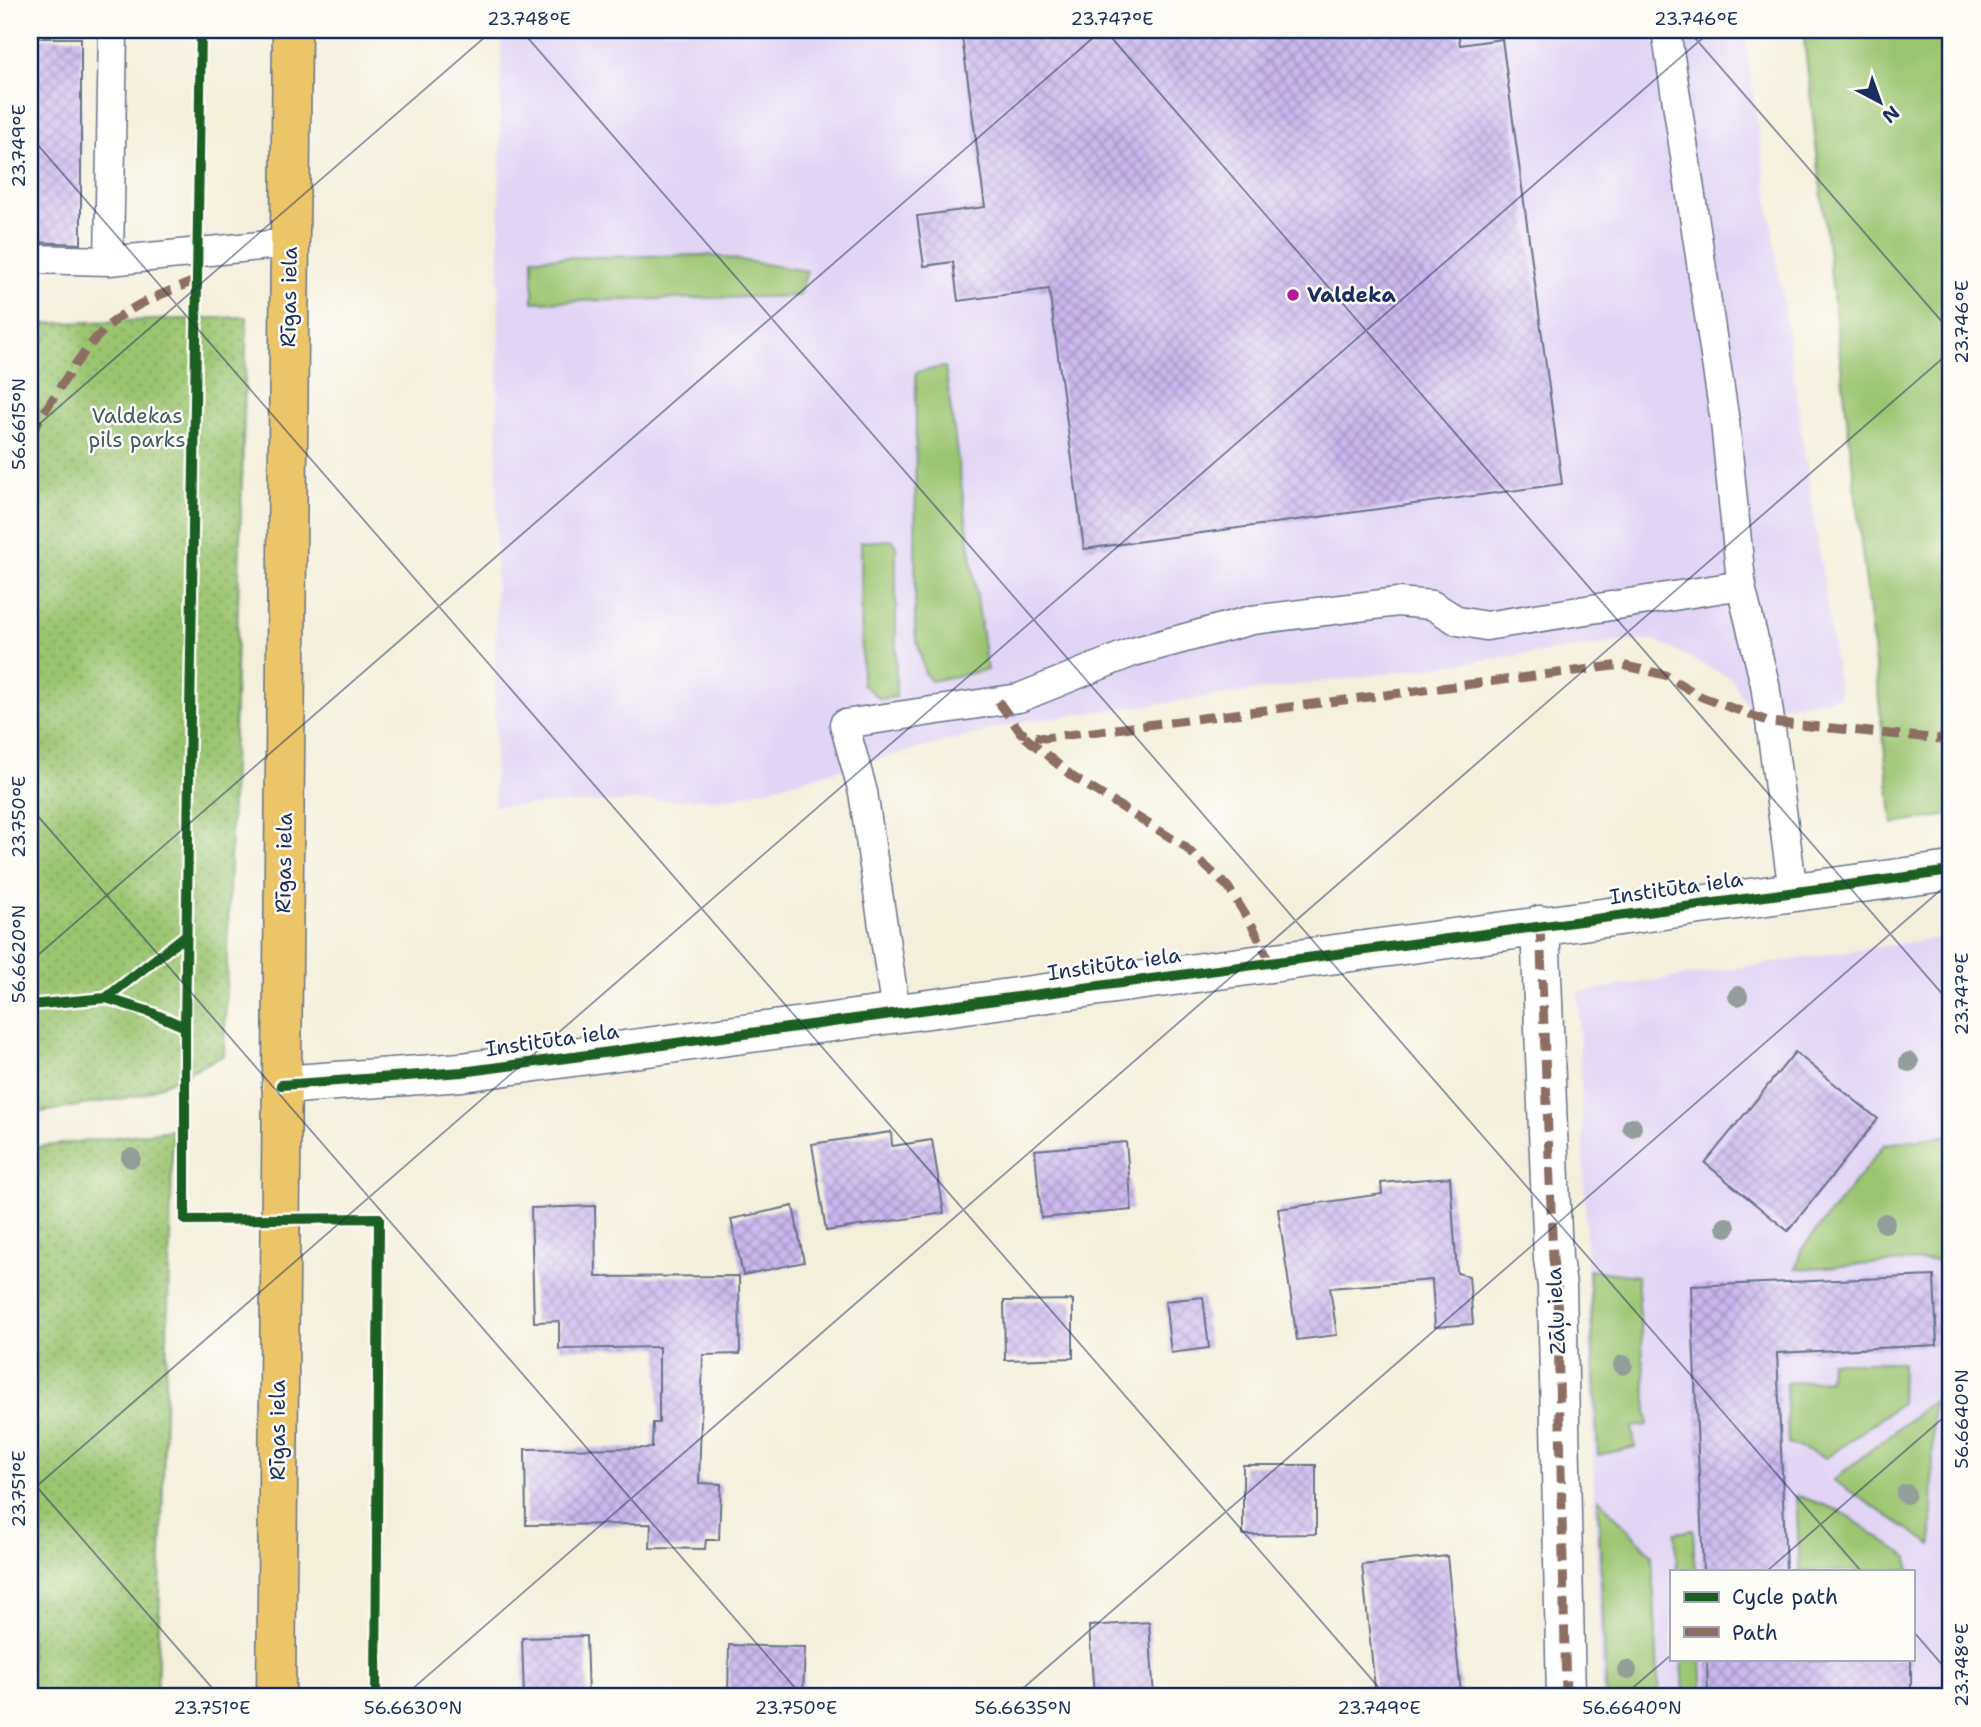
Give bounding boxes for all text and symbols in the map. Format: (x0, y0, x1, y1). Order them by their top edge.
text: 23.748°E (487, 7, 571, 31)
text: 23.747°E (1070, 7, 1154, 31)
text: 23.746°E (1654, 7, 1738, 31)
north arrow (1844, 66, 1914, 136)
text: N (1877, 100, 1905, 129)
text: 23.749°E (7, 104, 31, 188)
street label: Rīgas iela (274, 246, 304, 348)
text: 23.746°E (1950, 280, 1974, 364)
place label: Valdeka (1307, 281, 1396, 309)
marker: Valdeka (1285, 287, 1301, 303)
text: 56.6615°N (7, 378, 31, 470)
park label: Valdekas pils parks (88, 402, 186, 454)
text: 23.750°E (7, 776, 31, 858)
street label: Rīgas iela (269, 812, 299, 914)
street label: Institūta iela (1607, 865, 1745, 911)
text: 56.6620°N (7, 905, 31, 1003)
street label: Institūta iela (1045, 941, 1183, 987)
text: 23.747°E (1950, 952, 1974, 1036)
street label: Institūta iela (483, 1017, 621, 1063)
street label: Zāļu iela (1540, 1267, 1573, 1355)
text: 56.6640°N (1950, 1369, 1974, 1469)
street label: Rīgas iela (264, 1380, 292, 1480)
text: 23.751°E (7, 1451, 31, 1527)
legend (1670, 1570, 1914, 1660)
text: Cycle path (1732, 1583, 1838, 1611)
text: Path (1732, 1619, 1778, 1647)
text: 23.748°E (1950, 1623, 1974, 1707)
text: 23.751°E (174, 1696, 250, 1720)
text: 56.6630°N (364, 1696, 462, 1720)
text: 23.750°E (755, 1696, 837, 1720)
text: 56.6635°N (975, 1696, 1071, 1720)
text: 23.749°E (1337, 1696, 1421, 1720)
text: 56.6640°N (1582, 1696, 1682, 1720)

